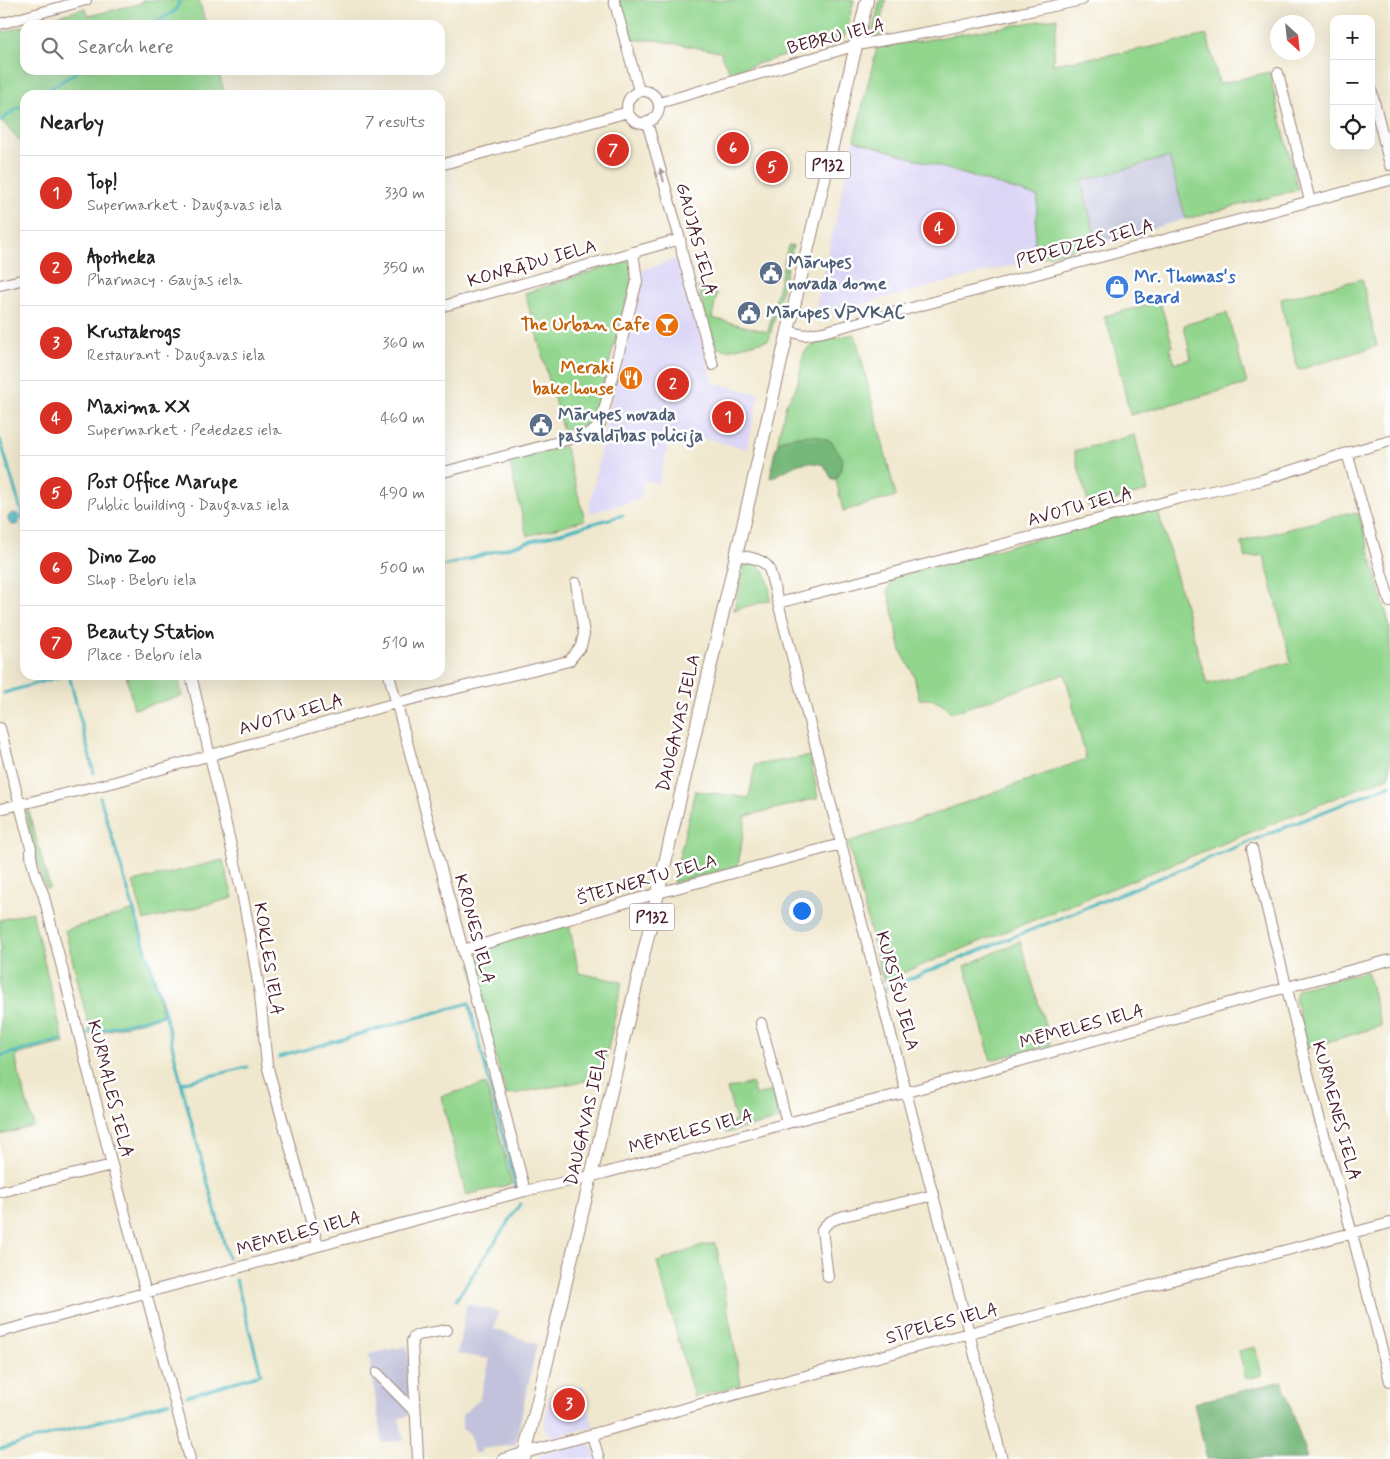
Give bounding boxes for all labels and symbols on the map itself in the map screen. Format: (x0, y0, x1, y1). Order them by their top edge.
street label: BEBRU IELA (785, 13, 887, 61)
north arrow (1270, 15, 1315, 60)
pin: 6 (717, 129, 749, 167)
pin: 7 (597, 131, 629, 169)
pin: 5 (756, 148, 788, 186)
road number: P132 (806, 152, 850, 178)
one-way arrow (658, 167, 666, 182)
street label: GAUJAS IELA (669, 180, 723, 298)
pin: 4 (923, 209, 955, 247)
street label: PEDEDZES IELA (1013, 214, 1157, 274)
street label: KONRĀDU IELA (465, 234, 599, 294)
place label: Mārupes novada dome (788, 251, 887, 296)
public building icon: Mārupes novada dome (758, 260, 784, 286)
place label: Mr. Thomas's Beard (1134, 265, 1236, 310)
shop icon: Mr. Thomas's Beard (1104, 274, 1130, 300)
public building icon: Mārupes VPVKAC (736, 300, 762, 326)
place label: Mārupes VPVKAC (766, 301, 905, 325)
bar icon: The Urban Cafe (654, 312, 680, 338)
place label: The Urban Cafe (520, 313, 650, 337)
place label: Meraki bake house (532, 356, 614, 401)
restaurant icon: Meraki bake house (618, 365, 644, 391)
pin: 2 (657, 365, 689, 403)
pin: 1 (712, 398, 744, 436)
place label: Mārupes novada pašvaldības policija (558, 403, 703, 448)
public building icon: Mārupes novada pašvaldības policija (528, 412, 554, 438)
street label: AVOTU IELA (1025, 481, 1135, 533)
street label: DAUGAVAS IELA (651, 652, 707, 794)
street label: AVOTU IELA (236, 689, 346, 741)
street label: ŠTEINERTU IELA (574, 849, 720, 911)
street label: KRONES IELA (448, 872, 500, 986)
your location (789, 898, 815, 924)
street label: KOKLES IELA (247, 901, 289, 1017)
road number: P132 (630, 904, 674, 930)
street label: KURSĪŠU IELA (870, 929, 924, 1053)
street label: MĒMELES IELA (1017, 999, 1147, 1055)
street label: KURMALES IELA (81, 1018, 139, 1160)
street label: KURMENES IELA (1306, 1039, 1366, 1183)
street label: DAUGAVAS IELA (559, 1046, 615, 1188)
street label: MĒMELES IELA (626, 1104, 756, 1160)
street label: MĒMELES IELA (234, 1206, 364, 1262)
street label: SĪPELES IELA (883, 1298, 1001, 1350)
pin: 3 (553, 1385, 585, 1423)

